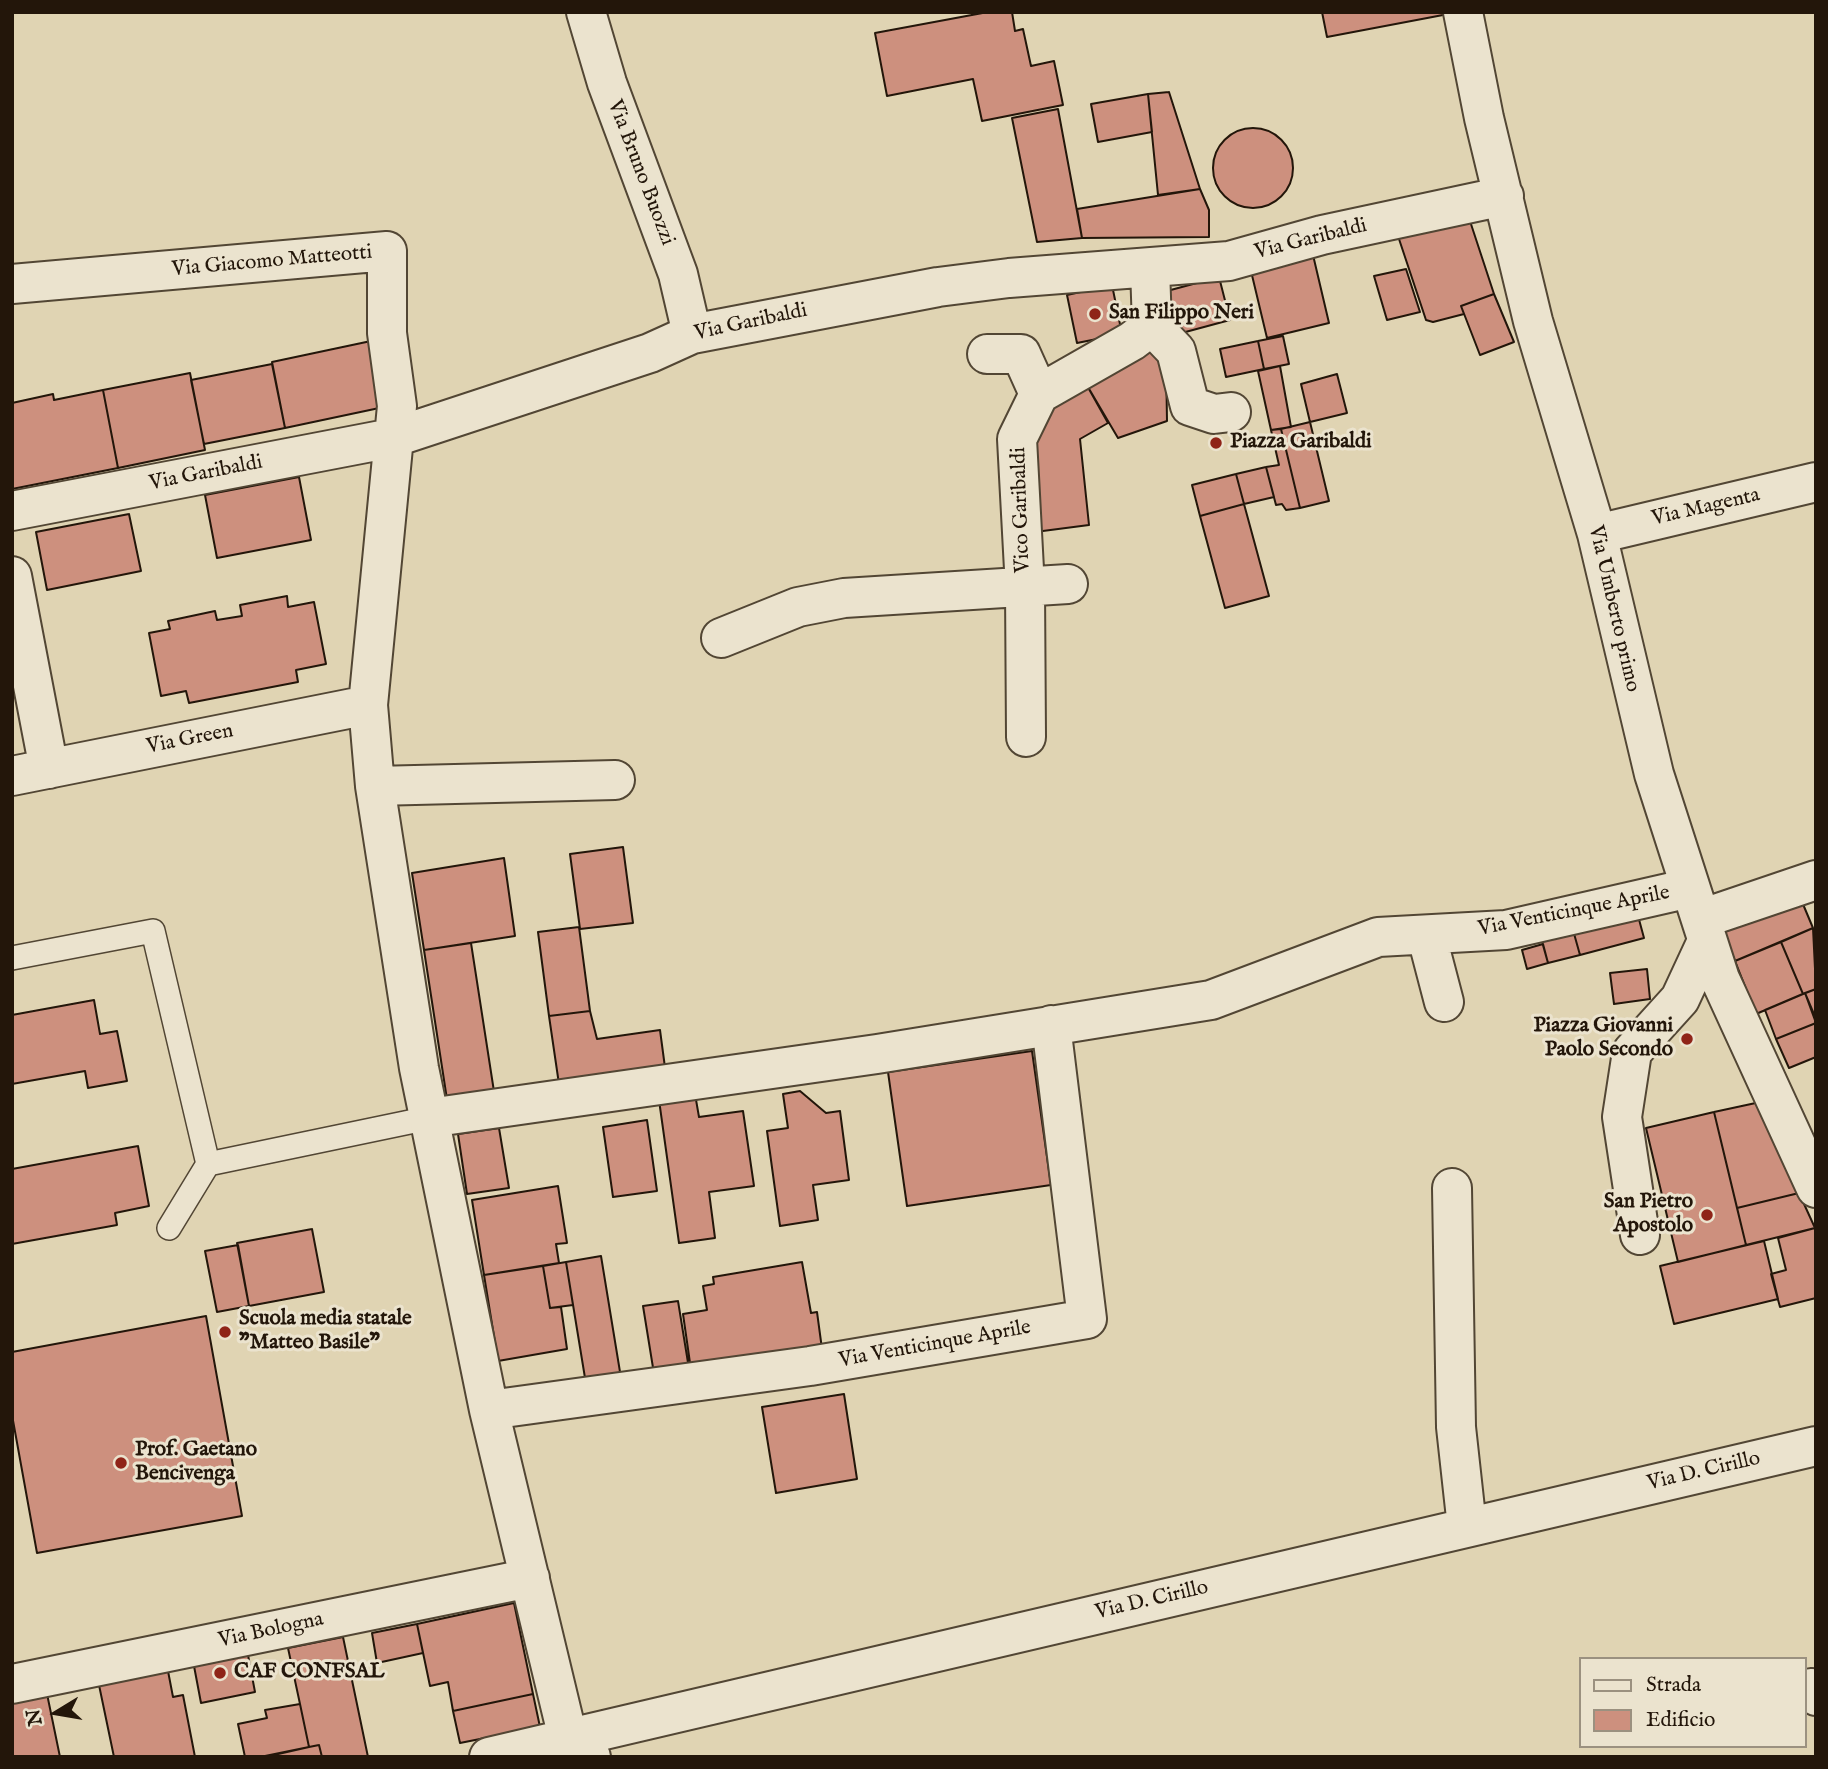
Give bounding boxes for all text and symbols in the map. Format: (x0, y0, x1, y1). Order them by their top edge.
street label: Via Bruno Buozzi (601, 97, 679, 249)
street label: Via Garibaldi (1252, 214, 1370, 266)
street label: Via Giacomo Matteotti (171, 241, 373, 283)
street label: Via Garibaldi (692, 299, 810, 347)
place label: San Filippo Neri (1109, 301, 1254, 327)
marker: San Filippo Neri (1087, 306, 1103, 322)
place label: Piazza Garibaldi (1230, 430, 1372, 456)
marker: Piazza Garibaldi (1208, 435, 1224, 451)
street label: Vico Garibaldi (1007, 447, 1037, 573)
street label: Via Garibaldi (147, 451, 265, 497)
street label: Via Magenta (1649, 483, 1763, 533)
street label: Via Umberto primo (1582, 523, 1644, 695)
street label: Via Green (144, 719, 236, 761)
street label: Via Venticinque Aprile (1476, 881, 1672, 943)
place label: Piazza Giovanni Paolo Secondo (1533, 1014, 1673, 1064)
marker: Piazza Giovanni Paolo Secondo (1679, 1031, 1695, 1047)
place label: San Pietro Apostolo (1604, 1190, 1693, 1240)
marker: San Pietro Apostolo (1699, 1207, 1715, 1223)
place label: Scuola media statale "Matteo Basile" (239, 1307, 412, 1357)
street label: Via Venticinque Aprile (837, 1316, 1033, 1374)
marker: Scuola media statale "Matteo Basile" (217, 1324, 233, 1340)
place label: Prof. Gaetano Bencivenga (135, 1438, 257, 1488)
street label: Via D. Cirillo (1645, 1447, 1763, 1497)
marker: Prof. Gaetano Bencivenga (113, 1455, 129, 1471)
street label: Via D. Cirillo (1093, 1576, 1211, 1626)
street label: Via Bologna (216, 1608, 326, 1654)
legend (1580, 1657, 1807, 1748)
place label: CAF CONFSAL (234, 1660, 385, 1686)
marker: CAF CONFSAL (212, 1665, 228, 1681)
text: Strada (1646, 1672, 1701, 1699)
north arrow (21, 1678, 91, 1748)
text: N (22, 1707, 49, 1727)
text: Edificio (1646, 1707, 1715, 1734)

